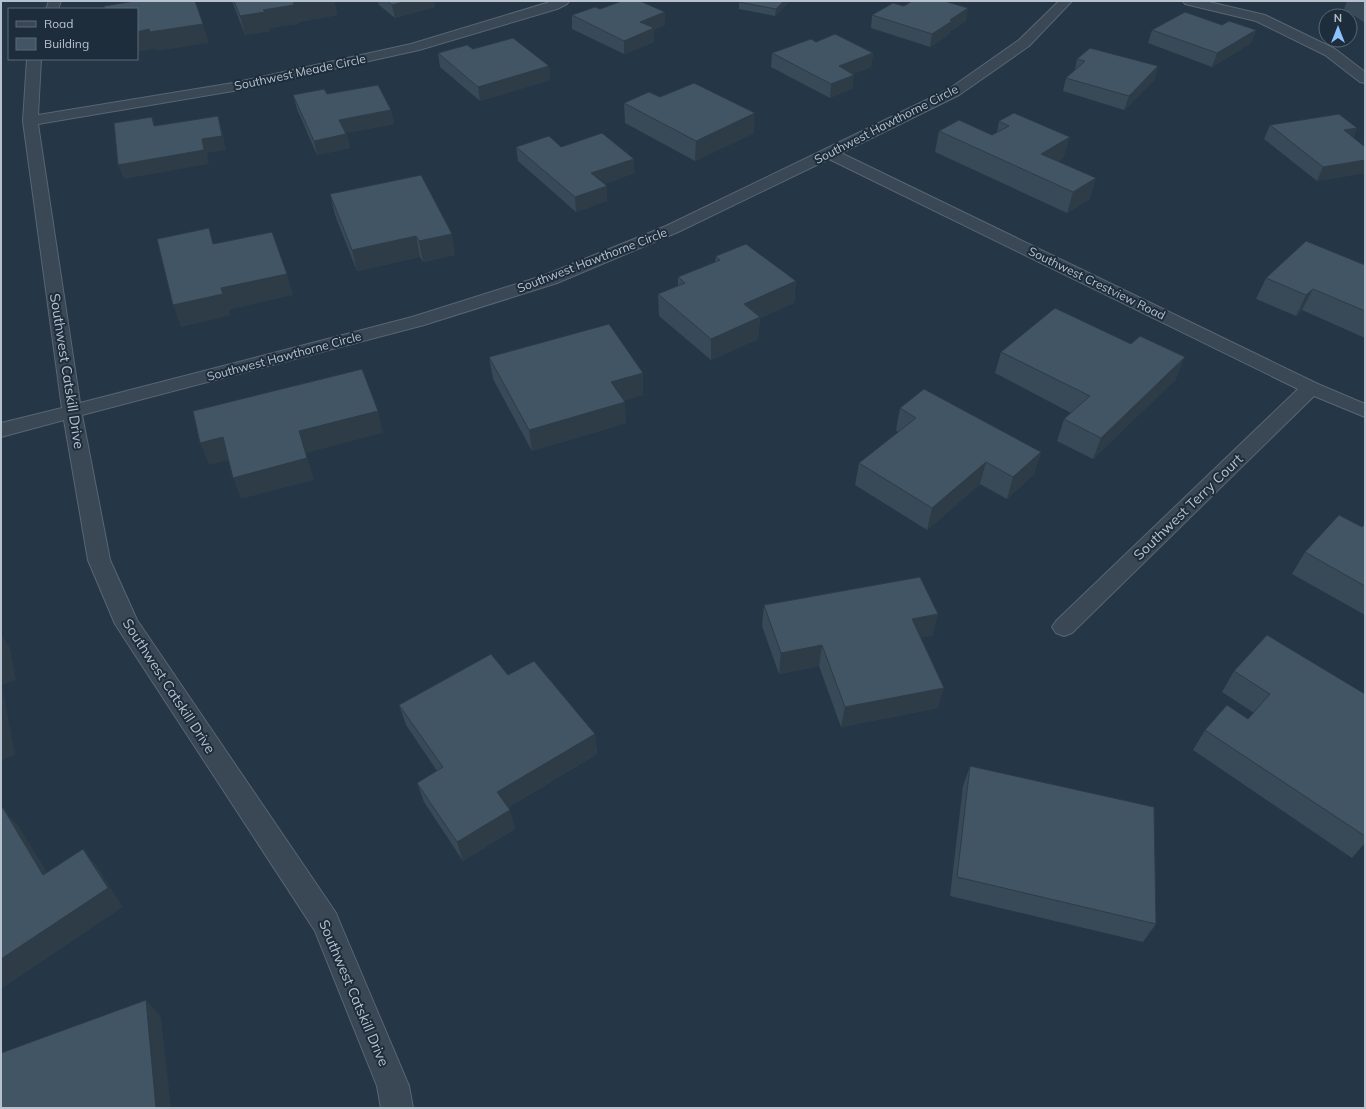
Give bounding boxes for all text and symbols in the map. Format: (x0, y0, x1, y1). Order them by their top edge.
legend (8, 8, 138, 60)
north arrow (1318, 8, 1358, 48)
text: N (1334, 11, 1342, 25)
text: Road (44, 16, 73, 31)
text: Building (44, 36, 89, 51)
street label: Southwest Meade Circle (233, 51, 367, 93)
street label: Southwest Hawthorne Circle (812, 81, 960, 167)
street label: Southwest Hawthorne Circle (515, 224, 669, 296)
street label: Southwest Crestview Road (1026, 243, 1168, 323)
street label: Southwest Catskill Drive (46, 292, 88, 450)
street label: Southwest Hawthorne Circle (205, 328, 363, 384)
street label: Southwest Terry Court (1130, 450, 1247, 564)
street label: Southwest Catskill Drive (119, 615, 219, 757)
street label: Southwest Catskill Drive (315, 917, 393, 1069)

